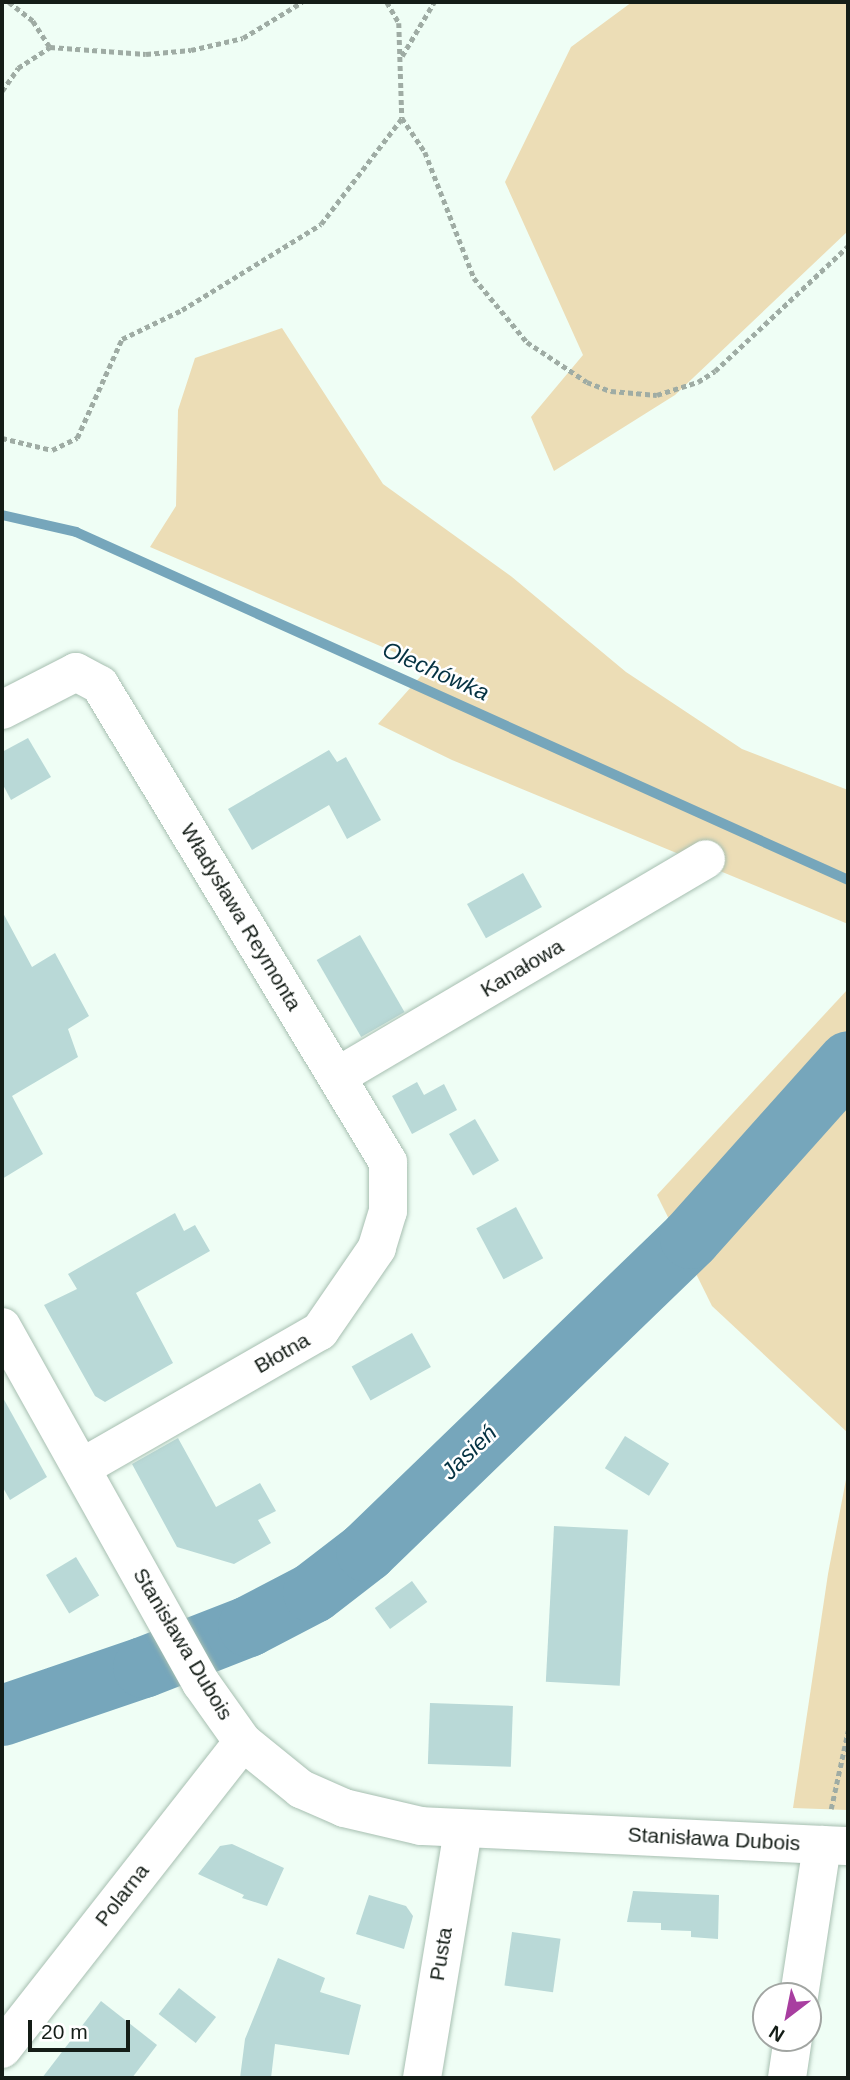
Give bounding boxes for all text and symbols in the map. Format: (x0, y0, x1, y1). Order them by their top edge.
water label: Olechówka (378, 635, 494, 707)
street label: Władysława Reymonta (175, 819, 307, 1015)
street label: Kanałowa (476, 933, 568, 1003)
street label: Błotna (250, 1327, 314, 1379)
water label: Jasień (436, 1419, 502, 1485)
street label: Stanisława Dubois (128, 1563, 238, 1725)
street label: Stanisława Dubois (627, 1822, 801, 1856)
street label: Polarna (90, 1859, 154, 1931)
street label: Pusta (424, 1926, 458, 1982)
north arrow (752, 1982, 822, 2052)
scale bar (32, 2007, 133, 2050)
text: 20 m (41, 2020, 88, 2043)
text: N (765, 2021, 788, 2046)

